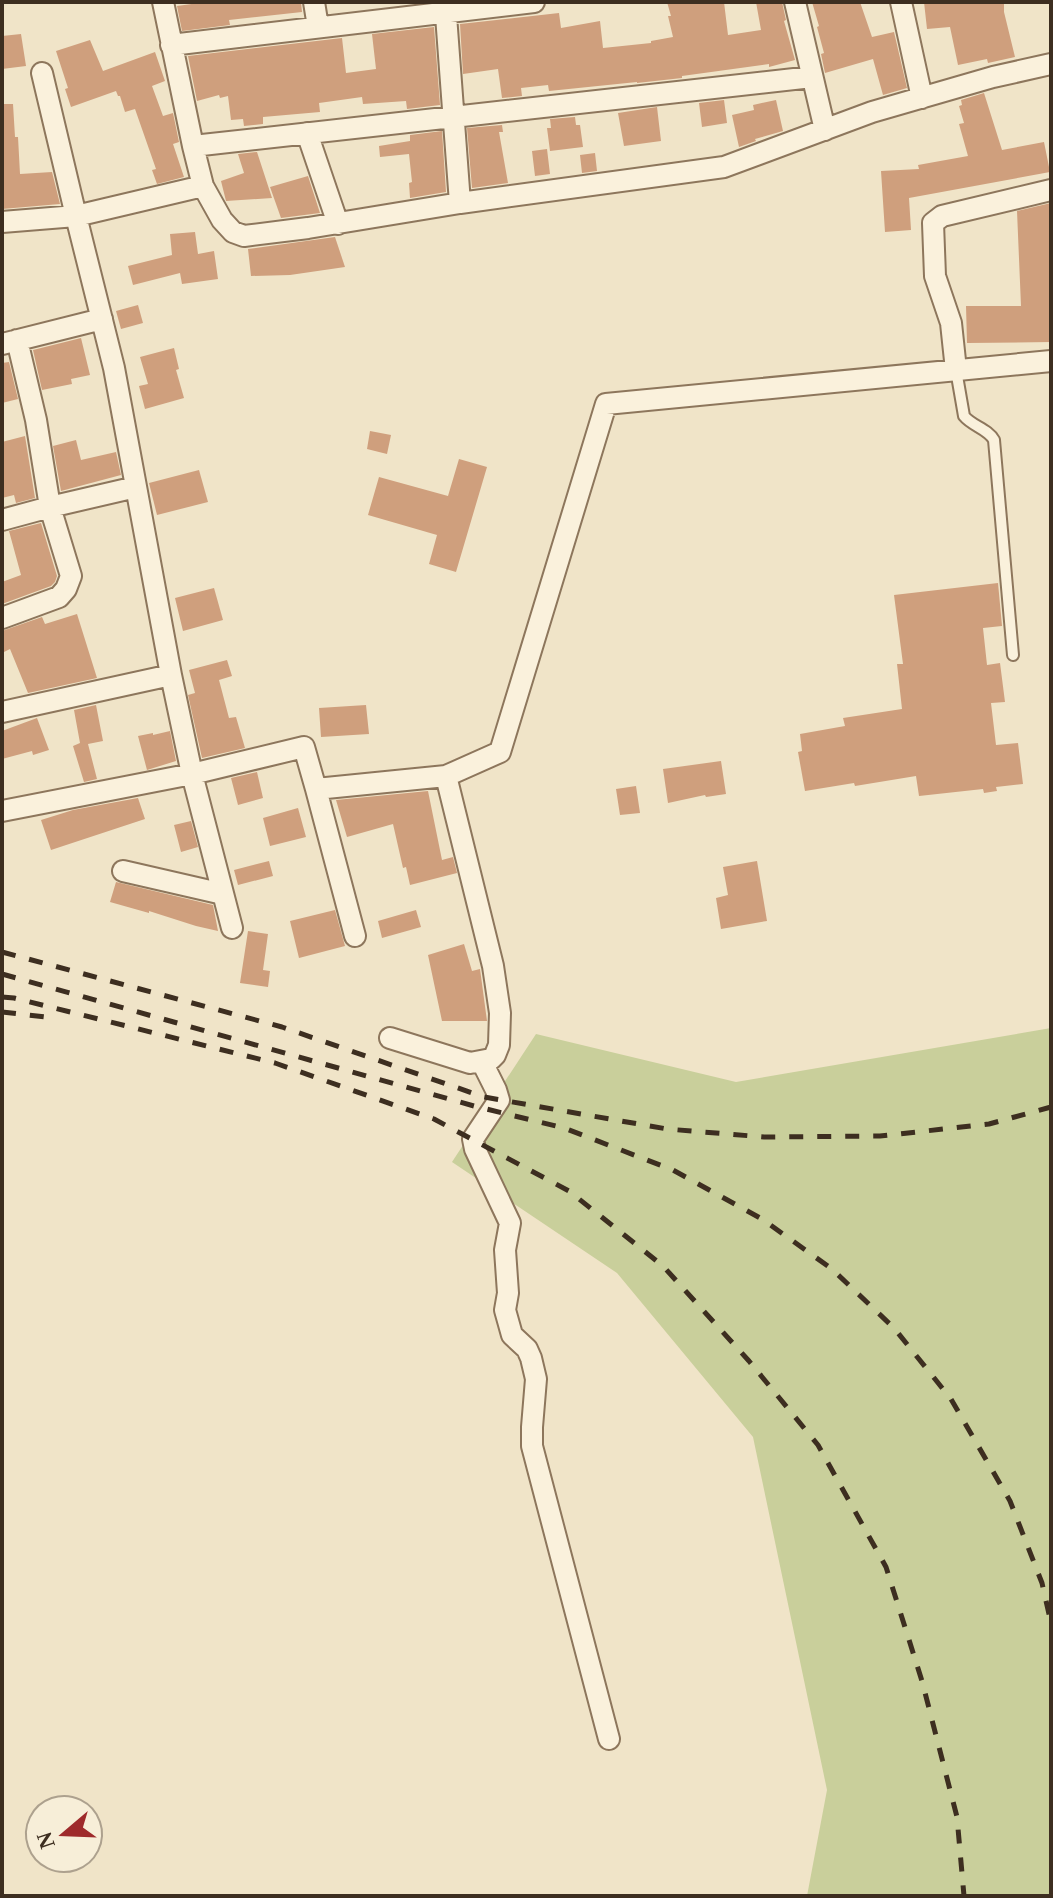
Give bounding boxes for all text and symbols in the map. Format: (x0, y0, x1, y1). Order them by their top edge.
north arrow (24, 1794, 104, 1874)
text: N (31, 1829, 60, 1852)

